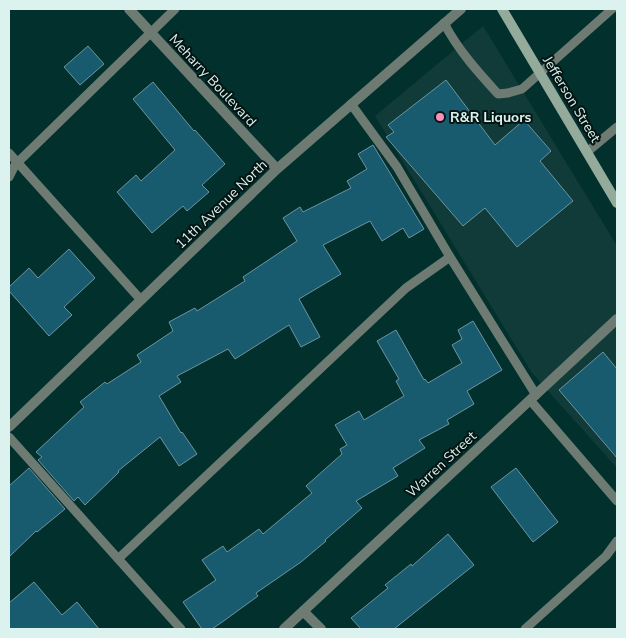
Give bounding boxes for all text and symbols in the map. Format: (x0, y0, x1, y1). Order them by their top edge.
street label: Meharry Boulevard (165, 30, 261, 131)
street label: Jefferson Street (538, 52, 605, 146)
place label: R&R Liquors (450, 108, 532, 127)
marker: R&R Liquors (434, 111, 446, 123)
street label: 11th Avenue North (171, 156, 271, 253)
street label: Warren Street (402, 427, 480, 502)

